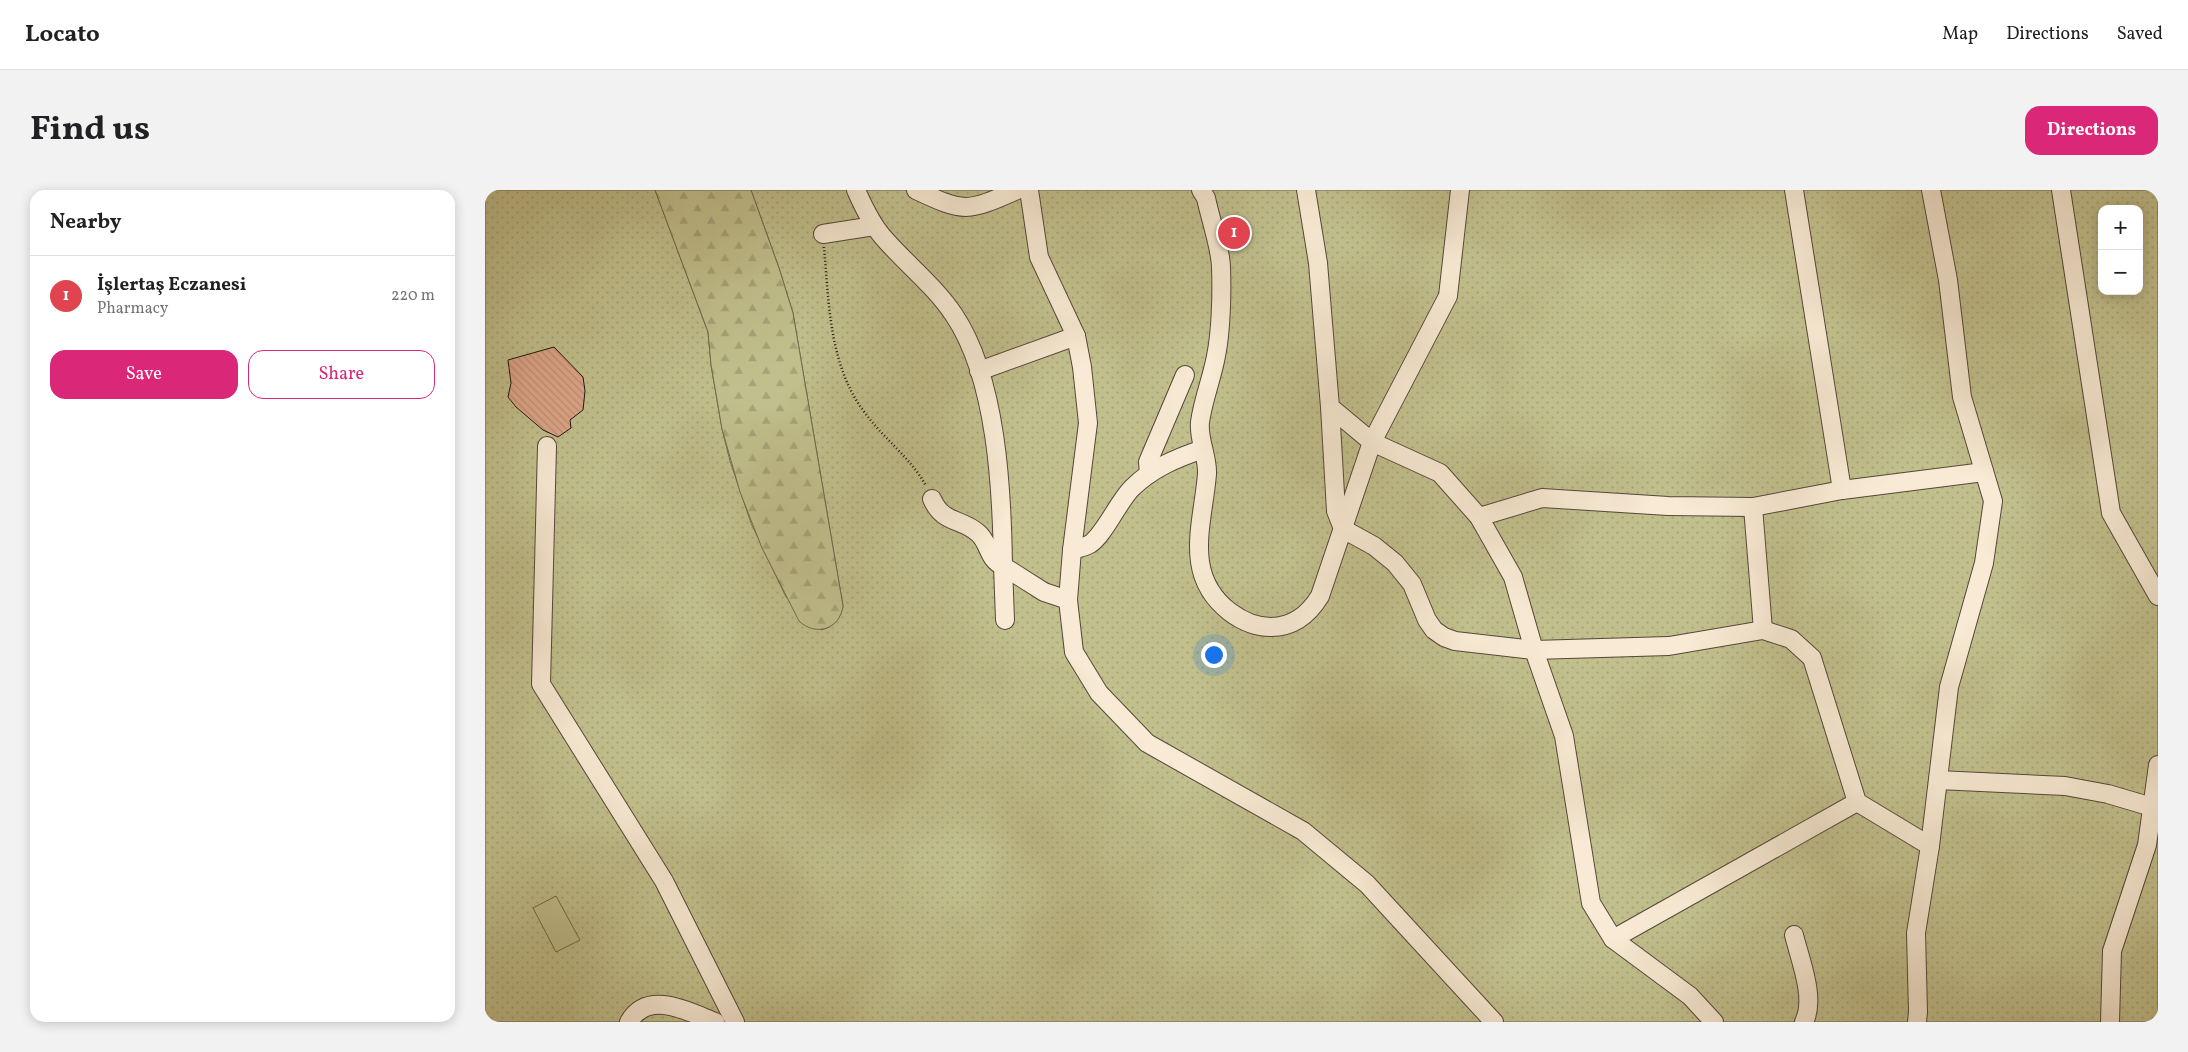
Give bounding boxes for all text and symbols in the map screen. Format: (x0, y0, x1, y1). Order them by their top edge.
text: Locato (25, 18, 100, 52)
text: Map (1942, 22, 1978, 47)
text: Directions (2006, 22, 2089, 47)
text: Saved (2117, 22, 2163, 47)
text: Find us (30, 106, 150, 154)
button: Directions (2025, 106, 2158, 155)
map controls (2098, 205, 2143, 295)
button: + (2098, 205, 2143, 250)
text: Nearby (50, 208, 121, 237)
pin: 1 (1218, 214, 1250, 252)
button: − (2098, 250, 2143, 295)
text: İşlertaş Eczanesi (97, 272, 246, 298)
text: 1 (63, 285, 69, 307)
text: 220 m (391, 285, 435, 307)
text: Pharmacy (97, 298, 168, 320)
button: Save (50, 350, 238, 399)
button: Share (248, 350, 435, 399)
your location (1201, 642, 1227, 668)

